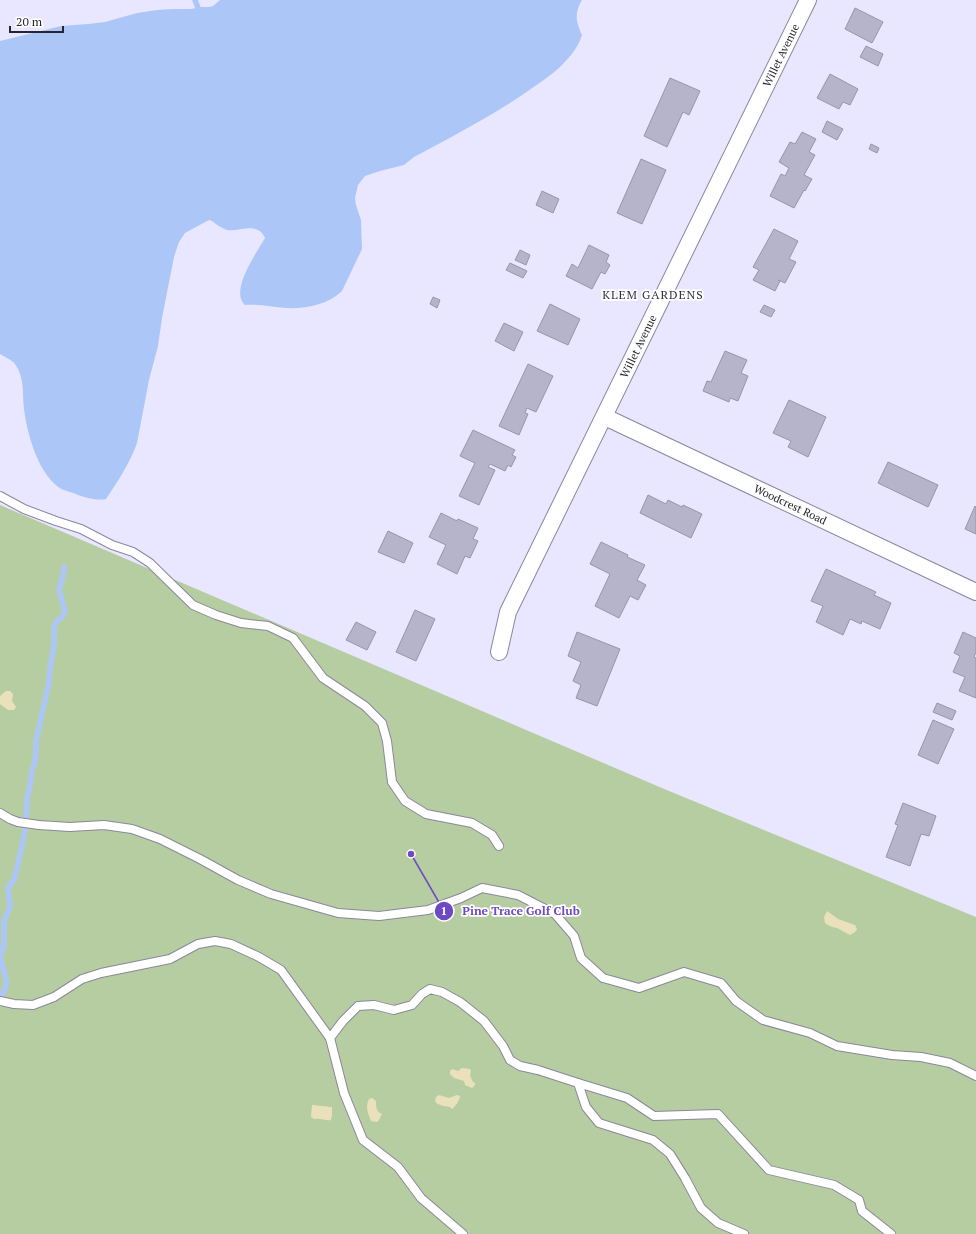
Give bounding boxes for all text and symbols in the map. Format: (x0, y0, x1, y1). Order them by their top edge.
scale bar (10, 8, 63, 34)
text: 20 m (16, 14, 43, 29)
street label: Willet Avenue (760, 21, 802, 89)
district label: KLEM GARDENS (602, 287, 704, 302)
street label: Willet Avenue (617, 312, 660, 380)
street label: Woodcrest Road (752, 481, 829, 528)
callout: Pine Trace Golf Club (434, 899, 588, 923)
text: 1 (441, 903, 447, 918)
text: Pine Trace Golf Club (462, 903, 580, 918)

